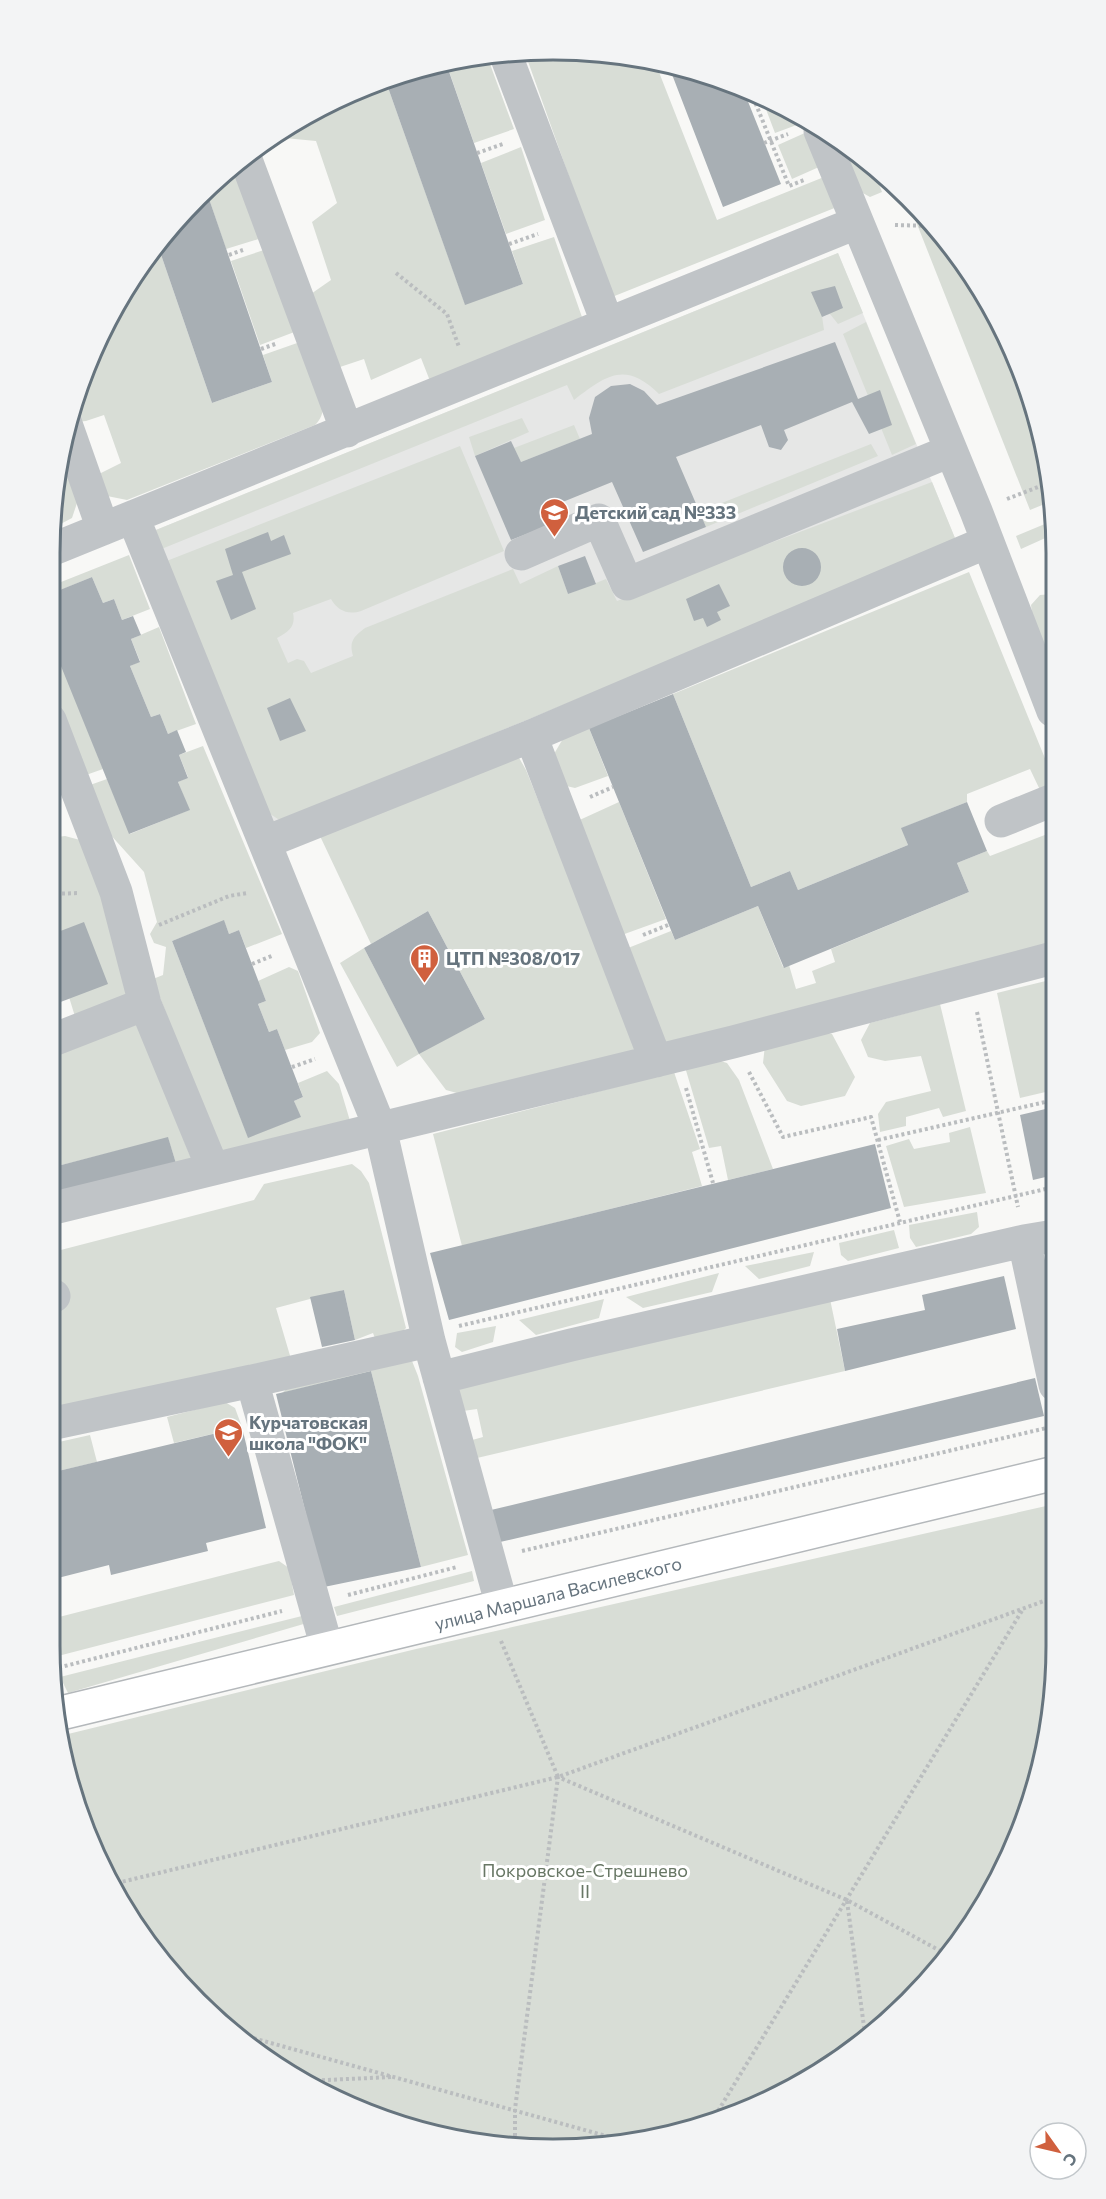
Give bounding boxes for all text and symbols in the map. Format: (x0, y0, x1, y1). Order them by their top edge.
school or university icon: Детский сад №333 (538, 496, 570, 538)
place label: Детский сад №333 (575, 501, 736, 523)
building icon: ЦТП №308/017 (409, 942, 441, 984)
place label: ЦТП №308/017 (446, 947, 580, 969)
place label: Курчатовская школа "ФОК" (249, 1411, 368, 1454)
school or university icon: Курчатовская школа "ФОК" (212, 1416, 244, 1458)
street label: улица Маршала Василевского (432, 1552, 684, 1634)
park label: Покровское-Стрешнево II (482, 1859, 688, 1902)
north arrow (1028, 2121, 1088, 2181)
text: С (1060, 2150, 1082, 2170)

